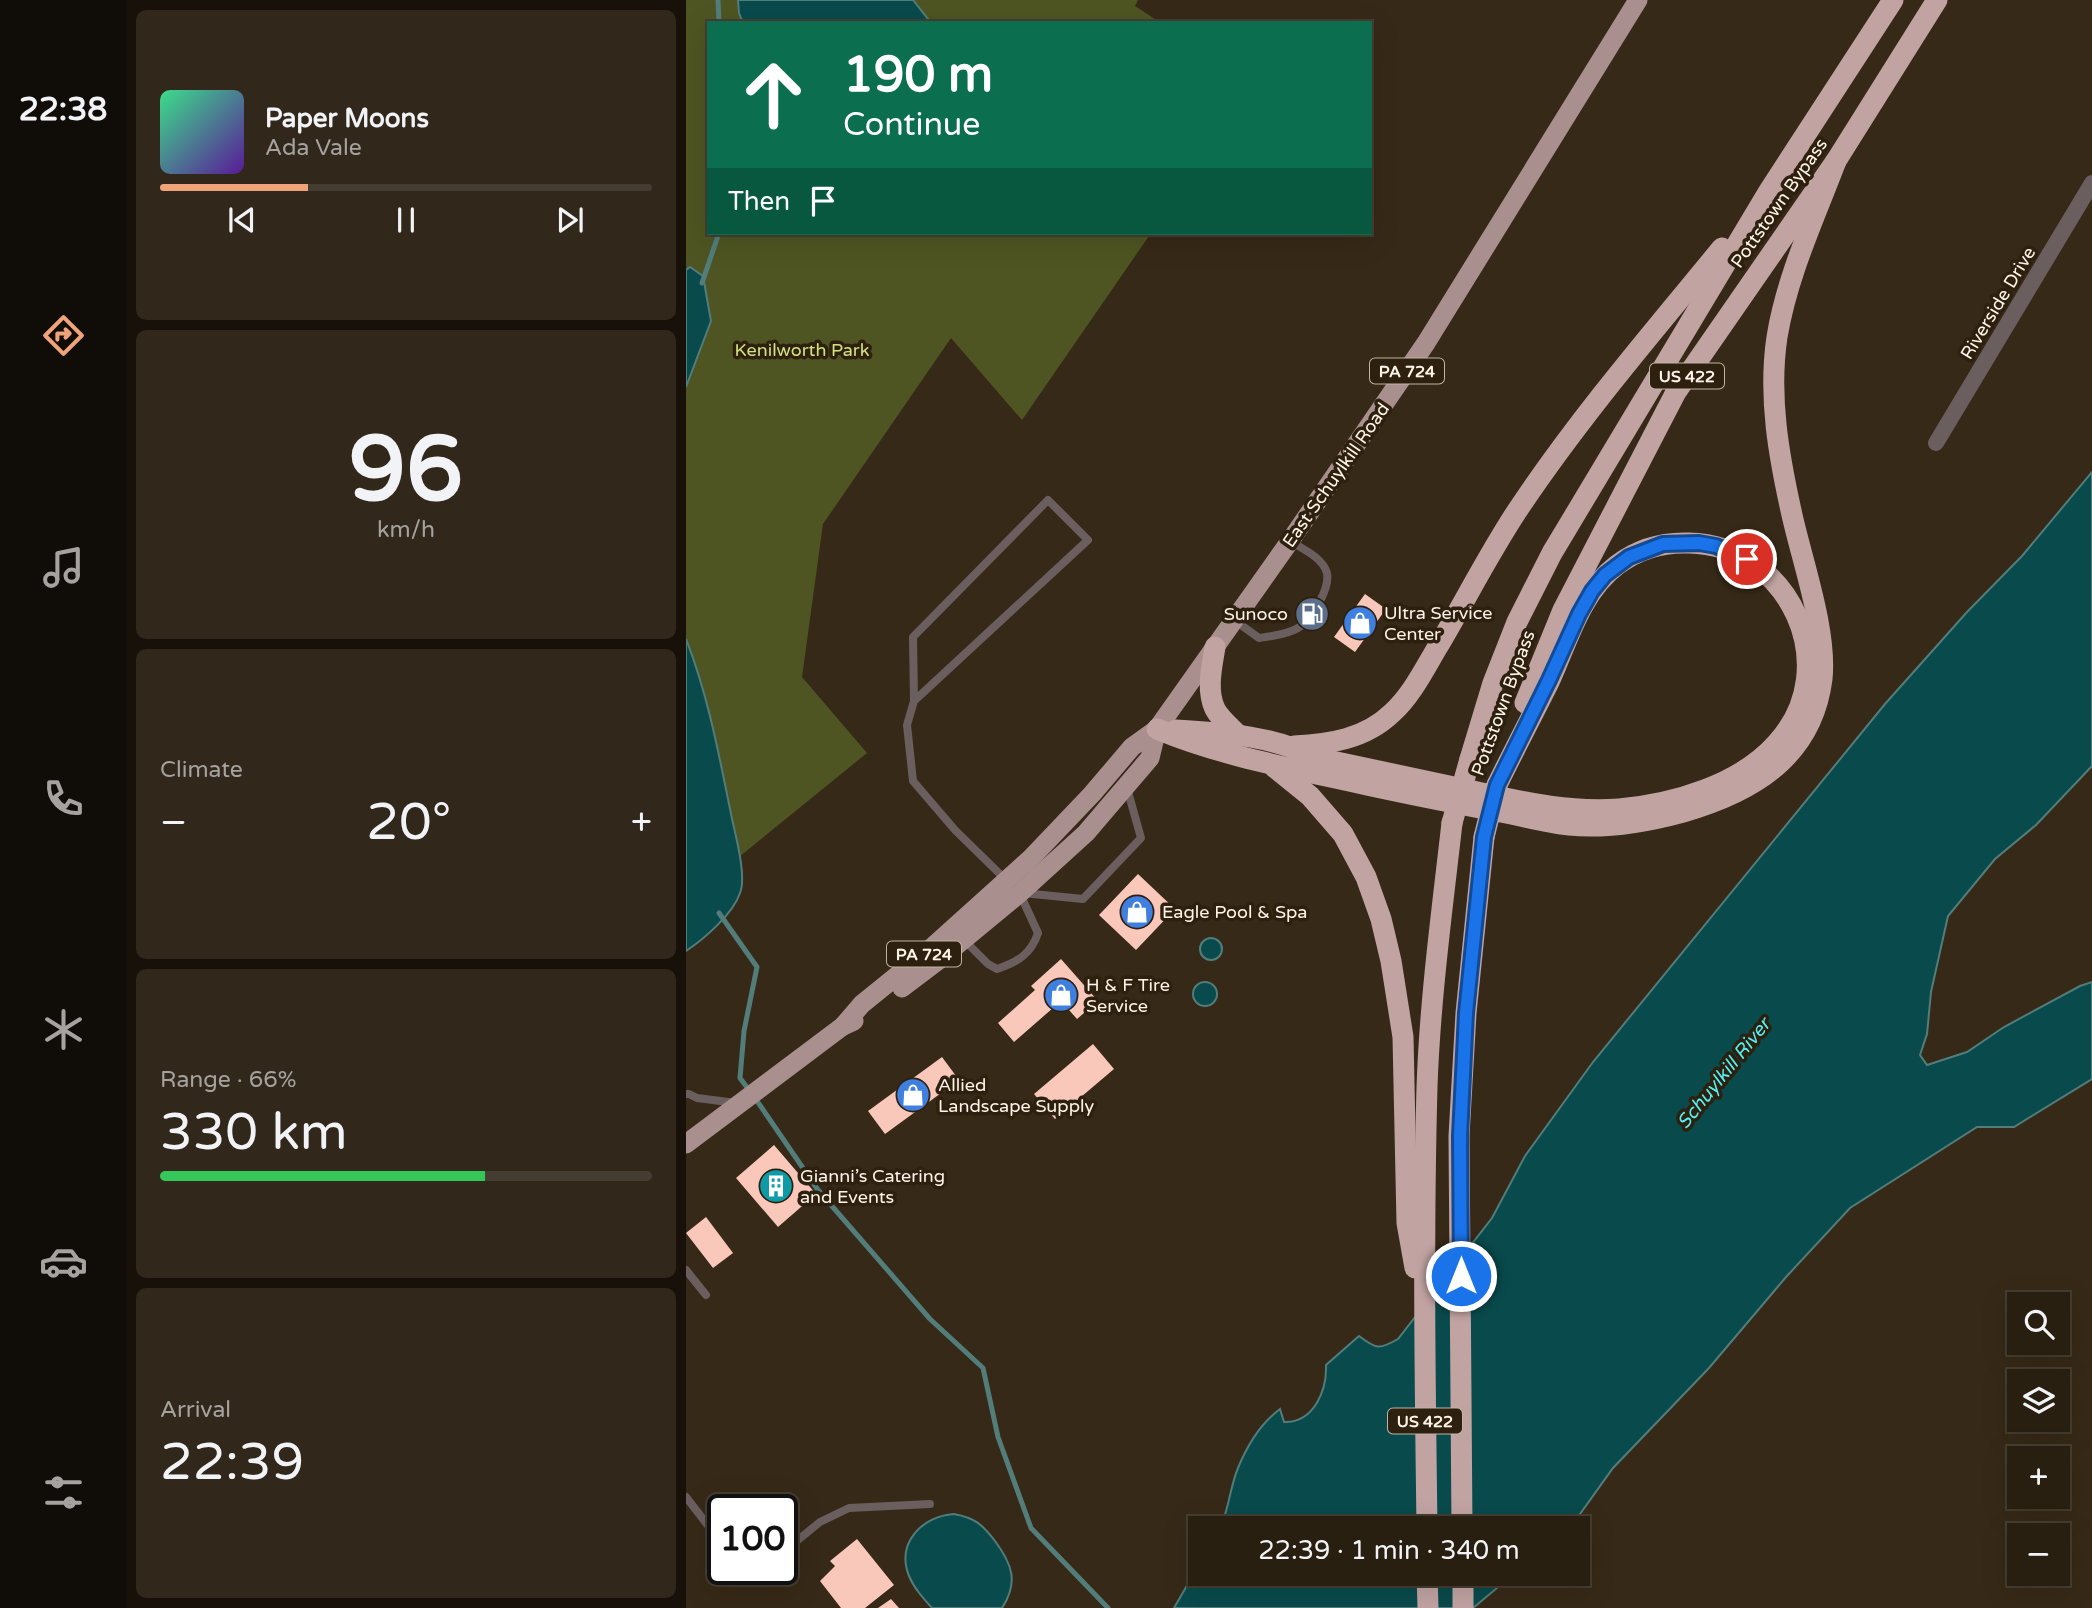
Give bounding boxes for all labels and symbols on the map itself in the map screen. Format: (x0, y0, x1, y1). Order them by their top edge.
street label: Pottstown Bypass (1726, 134, 1832, 272)
street label: Riverside Drive (1956, 243, 2040, 363)
park label: Kenilworth Park (734, 339, 870, 361)
road number: PA 724 (1370, 358, 1444, 384)
road number: US 422 (1650, 364, 1724, 388)
street label: East Schuylkill Road (1278, 398, 1394, 552)
pin (1717, 529, 1777, 589)
fuel station icon: Sunoco (1293, 595, 1331, 633)
place label: Ultra Service Center (1384, 602, 1492, 645)
place label: Sunoco (1224, 603, 1288, 625)
shop icon: Ultra Service Center (1341, 604, 1379, 642)
street label: Pottstown Bypass (1466, 627, 1540, 779)
shop icon: Eagle Pool & Spa (1118, 893, 1156, 931)
place label: Eagle Pool & Spa (1162, 901, 1307, 923)
road number: PA 724 (887, 942, 961, 966)
place label: H & F Tire Service (1086, 974, 1170, 1017)
shop icon: H & F Tire Service (1042, 976, 1080, 1014)
water label: Schuylkill River (1673, 1012, 1777, 1133)
place label: Allied Landscape Supply (938, 1074, 1094, 1117)
shop icon: Allied Landscape Supply (894, 1076, 932, 1114)
place label: Gianni’s Catering and Events (800, 1165, 945, 1208)
building icon: Gianni’s Catering and Events (757, 1167, 795, 1205)
position arrow (1424, 1239, 1498, 1313)
road number: US 422 (1388, 1408, 1462, 1434)
speed limit sign: 100 (707, 1494, 798, 1585)

